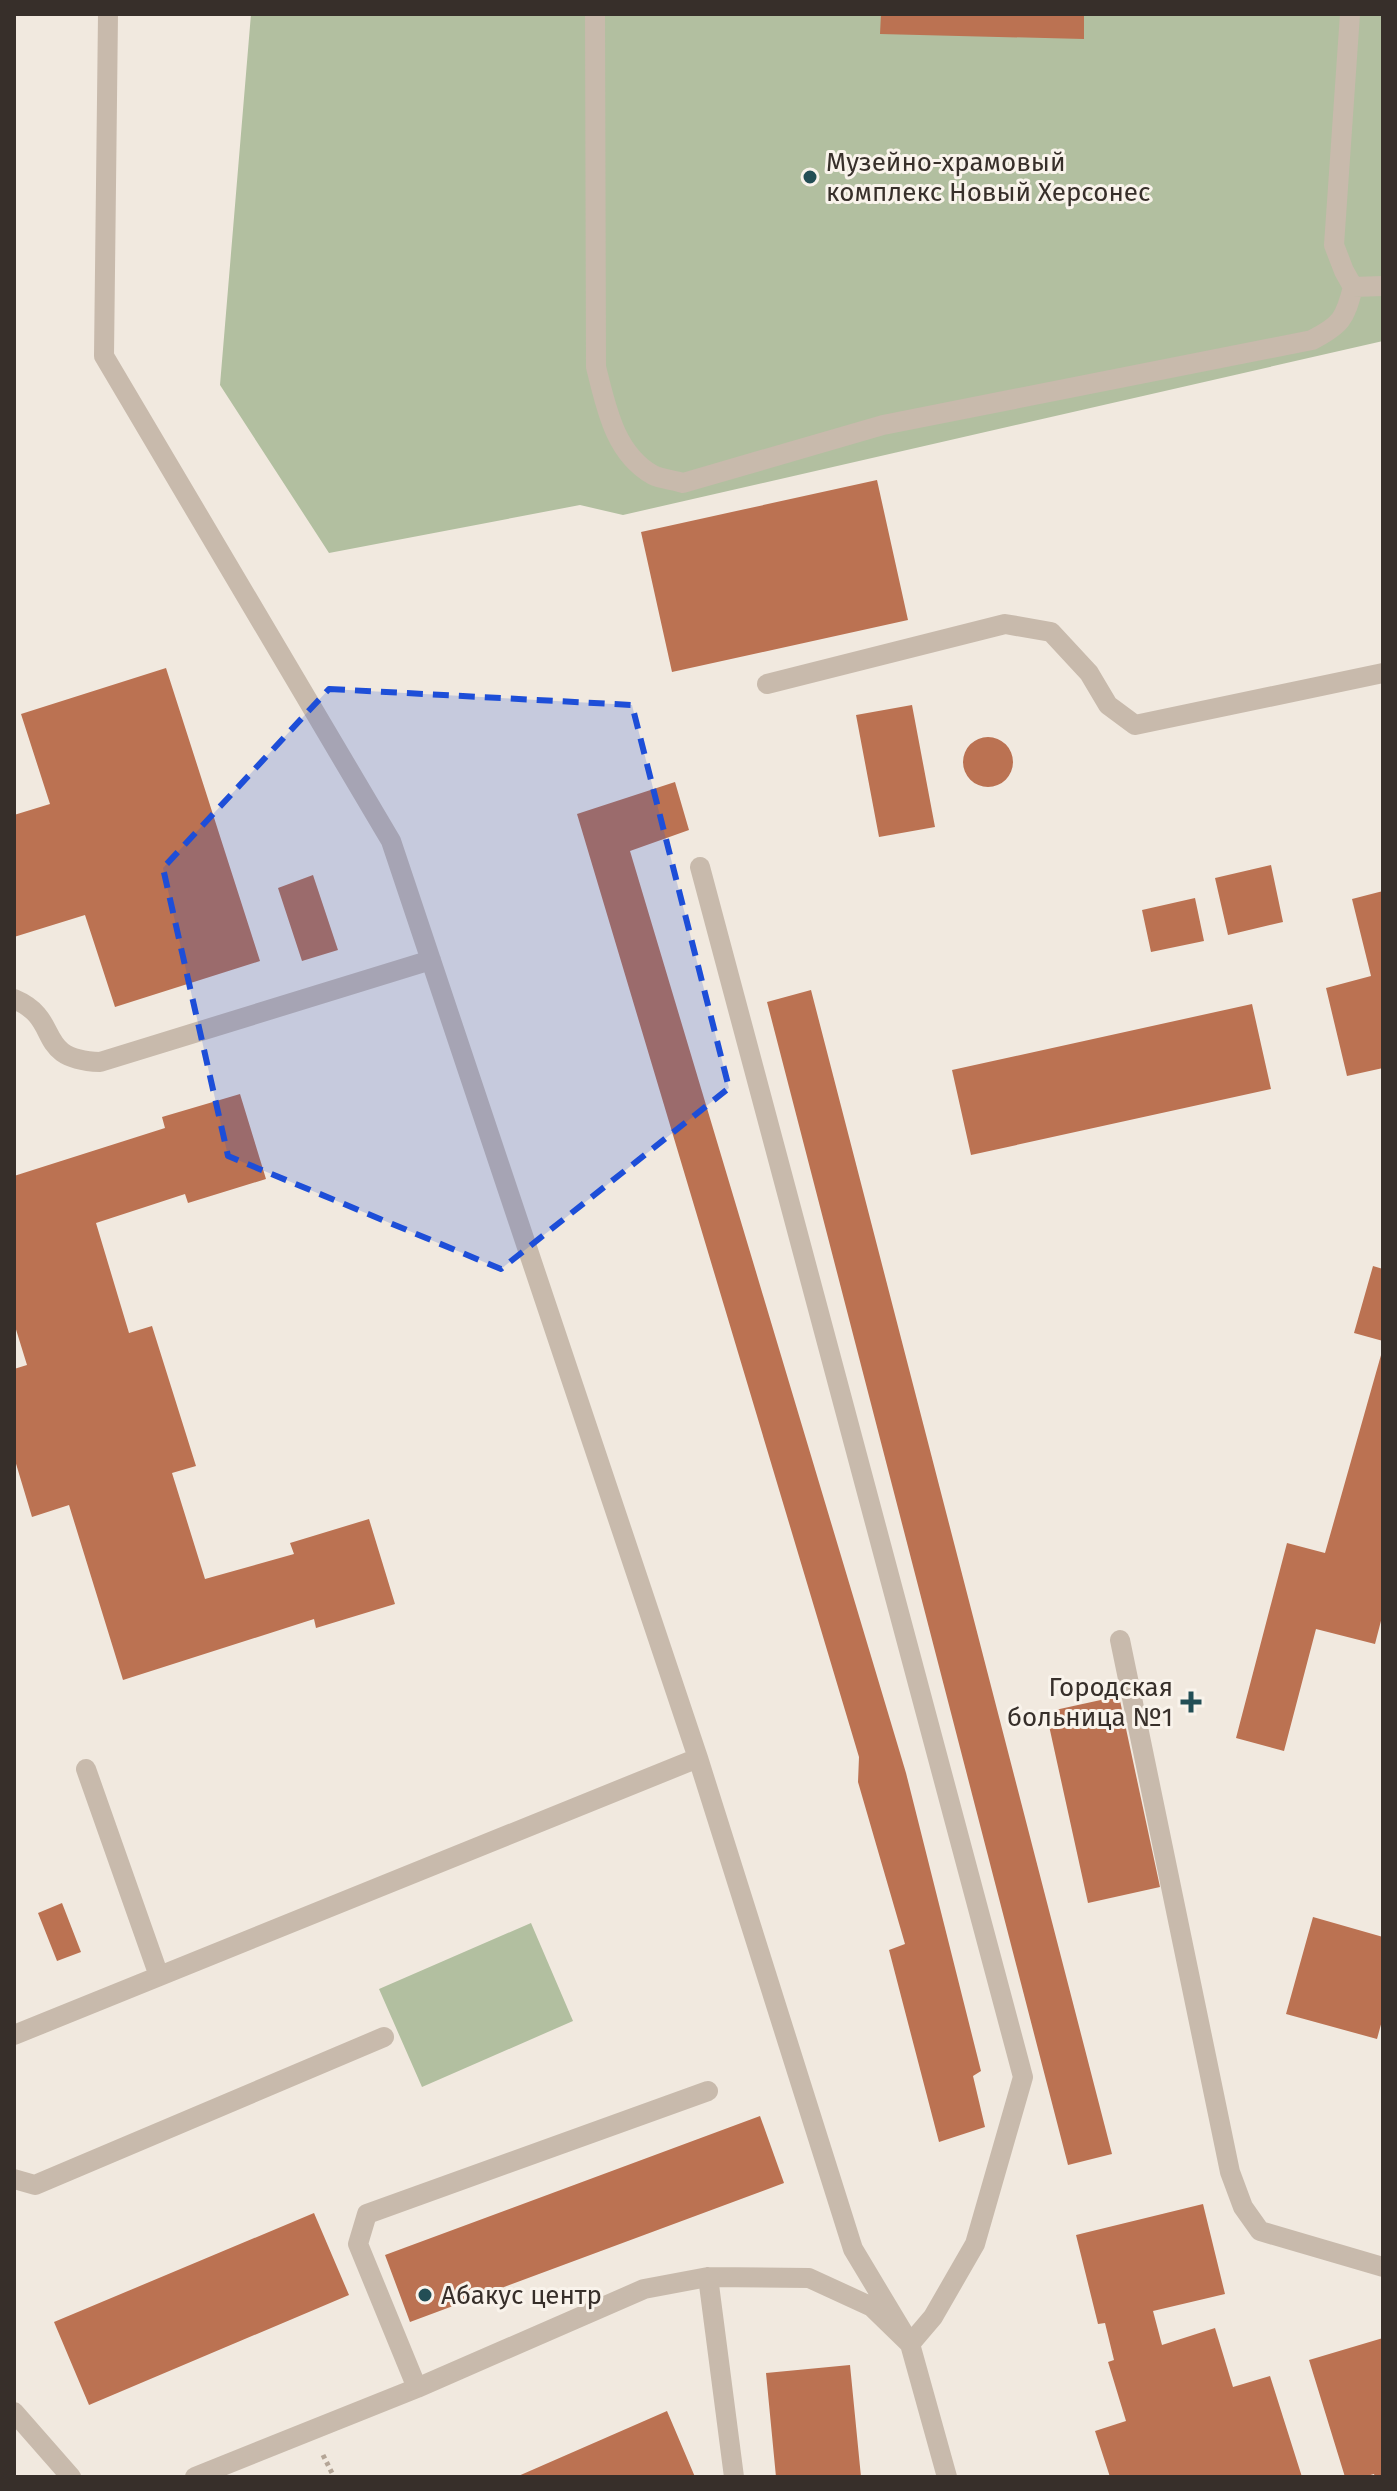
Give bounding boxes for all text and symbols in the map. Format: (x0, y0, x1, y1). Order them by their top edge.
place label: Музейно-храмовый комплекс Новый Херсонес (826, 147, 1150, 208)
marker: Музейно-храмовый комплекс Новый Херсонес (801, 168, 819, 186)
place label: Городская больница №1 (1007, 1672, 1173, 1733)
marker: Городская больница №1 (1180, 1691, 1202, 1713)
place label: Абакус центр (441, 2280, 602, 2311)
marker: Абакус центр (416, 2286, 434, 2304)

